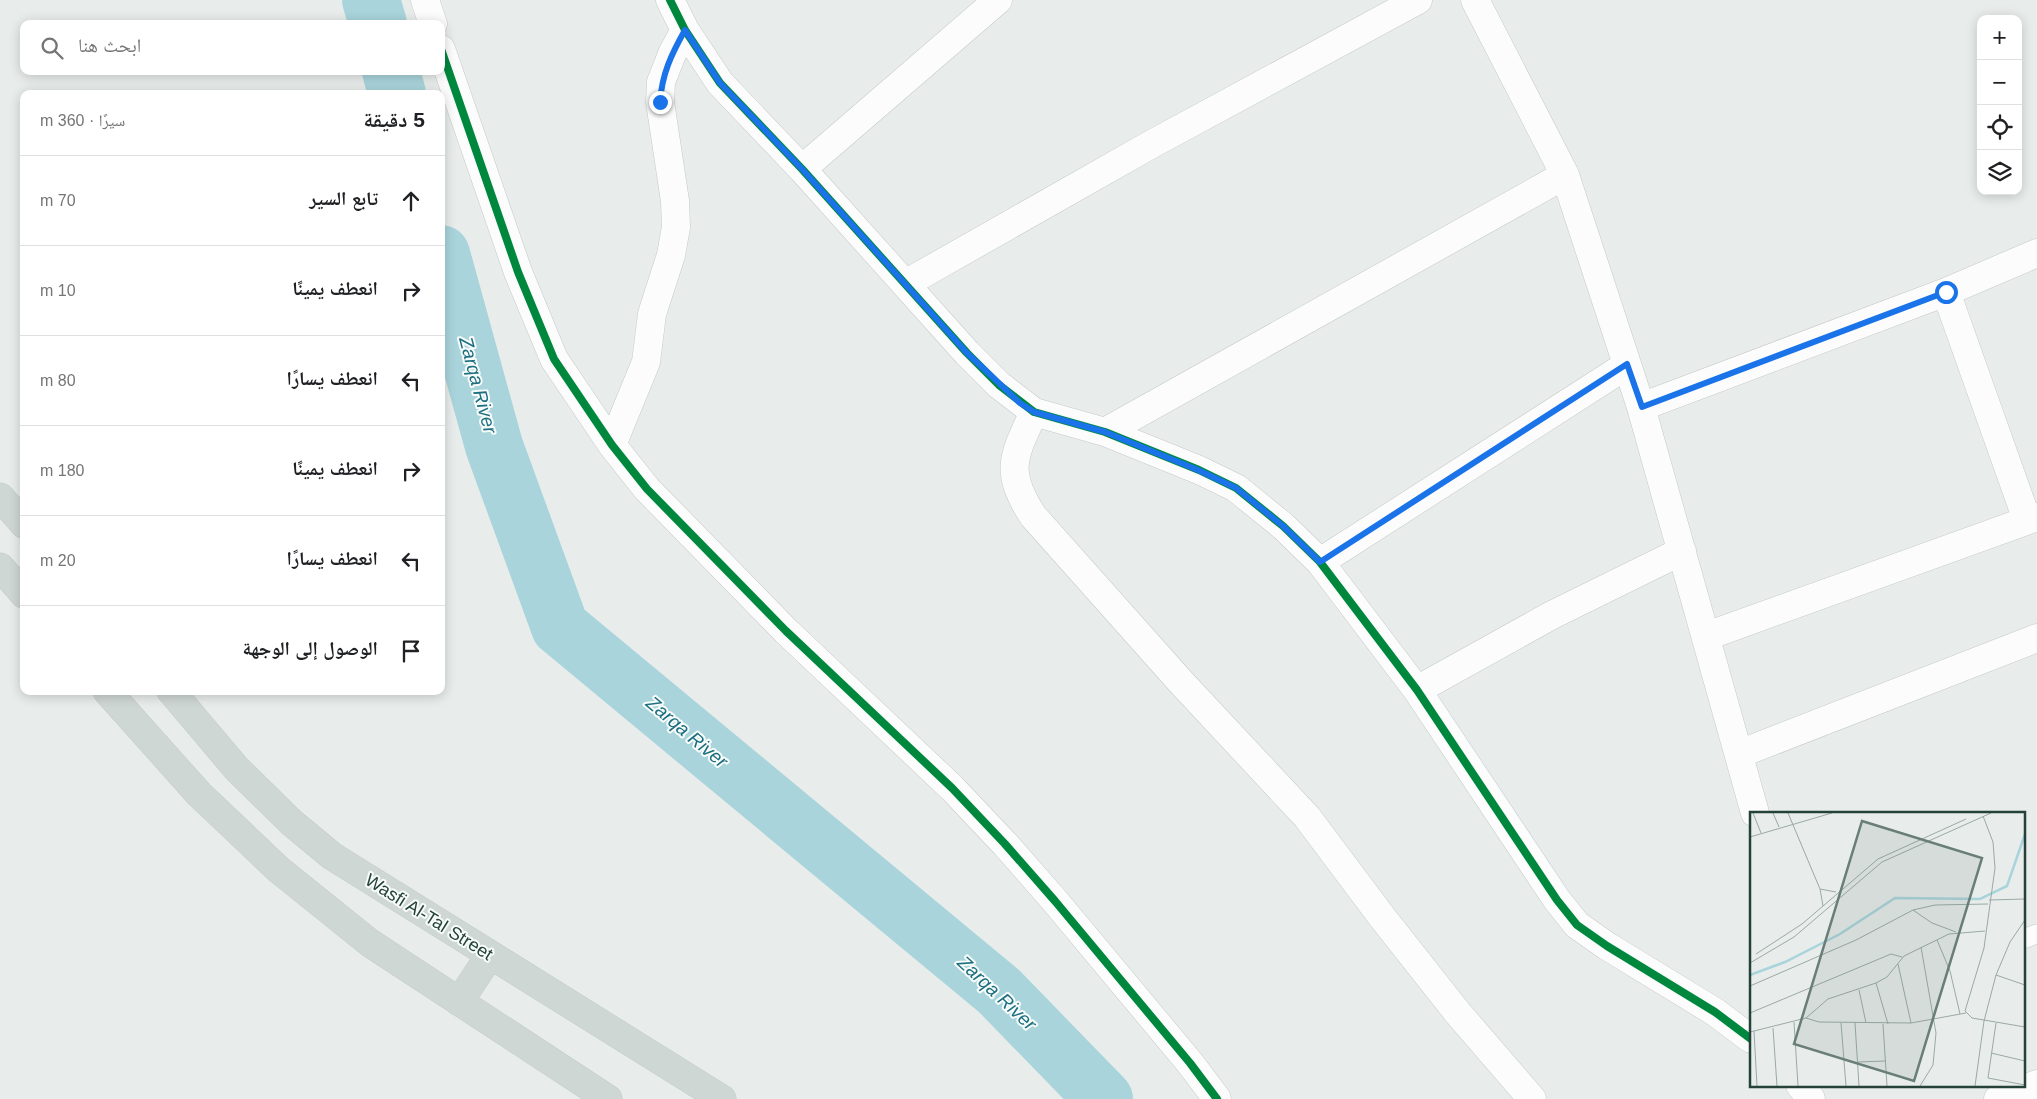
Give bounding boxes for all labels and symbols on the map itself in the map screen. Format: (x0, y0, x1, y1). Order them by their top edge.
route end (649, 91, 672, 114)
route start (1935, 281, 1958, 304)
water label: Zarqa River (455, 333, 501, 436)
water label: Zarqa River (641, 691, 732, 772)
inset map (1750, 812, 2024, 1086)
street label: Wasfi Al-Tal Street (362, 870, 496, 964)
water label: Zarqa River (953, 951, 1041, 1035)

